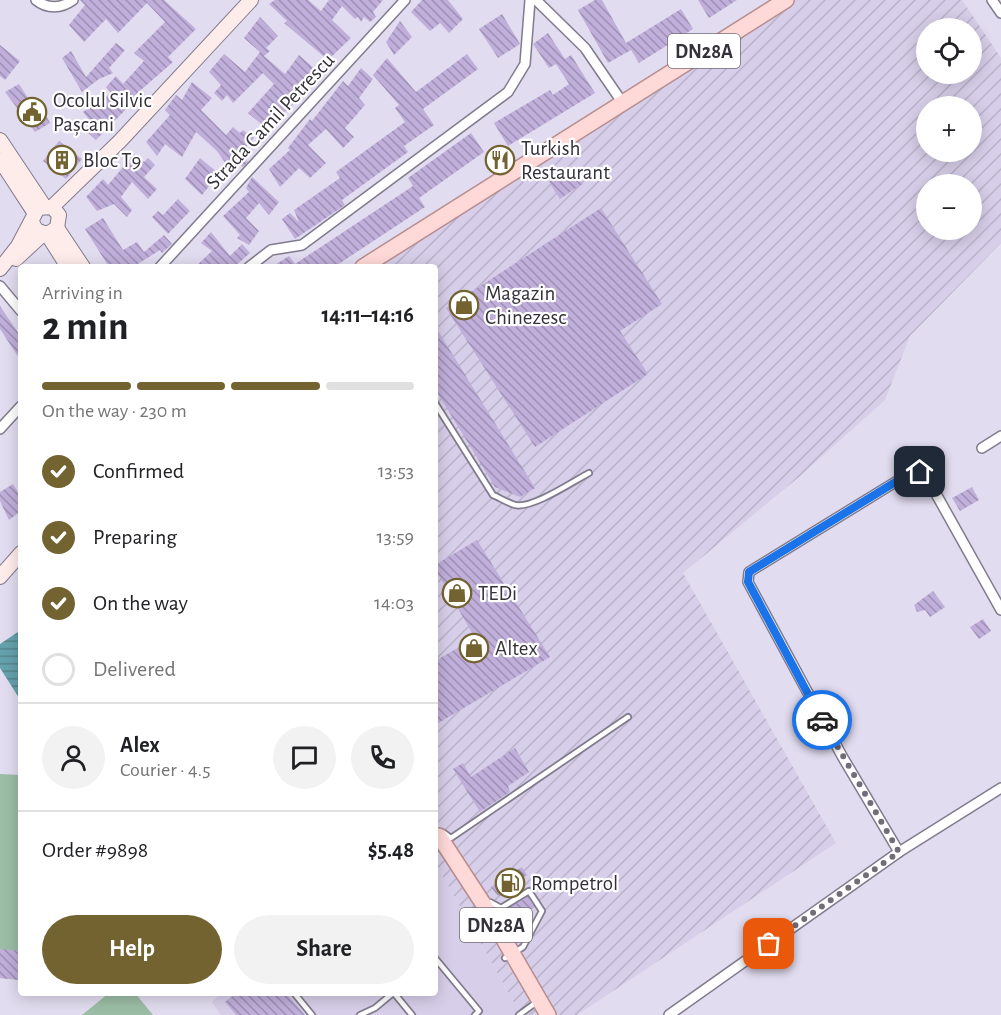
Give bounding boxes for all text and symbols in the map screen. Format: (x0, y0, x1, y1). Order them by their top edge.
map controls (916, 18, 982, 240)
button: locate (916, 18, 982, 84)
road number: DN28A (668, 34, 740, 68)
street label: Strada Camil Petrescu (202, 49, 339, 193)
place label: Ocolul Silvic Pașcani (53, 90, 152, 137)
public building icon: Ocolul Silvic Pașcani (16, 96, 48, 128)
button: + (916, 96, 982, 162)
place label: Turkish Restaurant (521, 138, 610, 183)
building icon: Bloc T9 (46, 144, 78, 176)
restaurant icon: Turkish Restaurant (484, 144, 516, 176)
place label: Bloc T9 (83, 150, 142, 171)
button: − (916, 174, 982, 240)
text: Arriving in (42, 283, 123, 303)
place label: Magazin Chinezesc (485, 283, 566, 328)
shop icon: Magazin Chinezesc (448, 289, 480, 321)
text: 14:11–14:16 (321, 304, 414, 326)
text: 2 min (42, 308, 129, 347)
text: On the way · 230 m (42, 401, 187, 421)
pin (894, 446, 945, 497)
icon: check (42, 455, 75, 488)
icon: home (903, 455, 936, 488)
text: Confirmed (93, 460, 184, 482)
text: 13:53 (378, 461, 414, 481)
icon: check (42, 521, 75, 554)
text: Preparing (93, 526, 177, 548)
text: 13:59 (377, 527, 414, 547)
shop icon: TEDi (441, 577, 473, 609)
place label: TEDi (478, 583, 517, 604)
icon: check (42, 587, 75, 620)
text: On the way (93, 592, 188, 614)
text: 14:03 (374, 593, 414, 613)
shop icon: Altex (458, 632, 490, 664)
place label: Altex (495, 638, 538, 659)
text: Delivered (93, 658, 176, 680)
courier (792, 690, 852, 750)
icon: car (806, 704, 839, 737)
button: person (42, 726, 105, 789)
button: chat (273, 726, 336, 789)
button: phone (351, 726, 414, 789)
text: Alex (120, 734, 160, 756)
text: Courier · 4.5 (120, 760, 211, 780)
text: Order #9898 (42, 839, 148, 861)
text: $5.48 (368, 839, 414, 861)
fuel station icon: Rompetrol (494, 867, 526, 899)
place label: Rompetrol (531, 873, 618, 894)
road number: DN28A (460, 908, 532, 942)
button: Help (42, 915, 222, 984)
button: Share (234, 915, 414, 984)
pin (743, 918, 794, 969)
icon: bag (752, 927, 785, 960)

